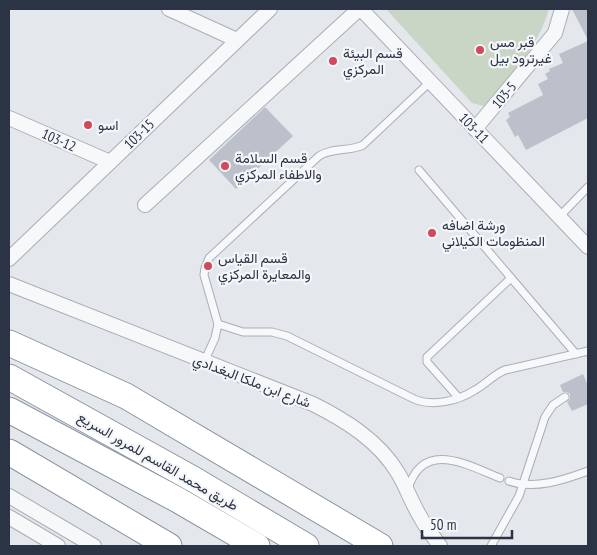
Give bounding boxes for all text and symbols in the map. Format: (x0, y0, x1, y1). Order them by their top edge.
place label: قبر مس غيرترود بيل (490, 33, 552, 67)
place label: قسم البيئة المركزي (343, 44, 403, 81)
marker: قبر مس غيرترود بيل (474, 44, 486, 56)
marker: قسم البيئة المركزي (327, 55, 339, 67)
street label: 103-5 (488, 78, 520, 112)
street label: 103-11 (455, 109, 493, 147)
street label: 103-15 (120, 115, 158, 153)
place label: اسو (98, 116, 119, 134)
marker: اسو (82, 119, 94, 131)
street label: 103-12 (39, 125, 79, 155)
place label: قسم السلامة والاطفاء المركزي (235, 149, 322, 186)
marker: قسم السلامة والاطفاء المركزي (219, 160, 231, 172)
place label: ورشة اضافه المنظومات الكيلاني (442, 216, 545, 253)
marker: ورشة اضافه المنظومات الكيلاني (426, 227, 438, 239)
place label: قسم القياس والمعايرة المركزي (218, 249, 311, 286)
marker: قسم القياس والمعايرة المركزي (202, 260, 214, 272)
street label: شارع ابن ملكا البغدادي (189, 350, 313, 415)
street label: طريق محمد القاسم للمرور السريع (73, 408, 242, 516)
scale bar (422, 508, 512, 540)
text: 50 m (430, 515, 456, 534)

